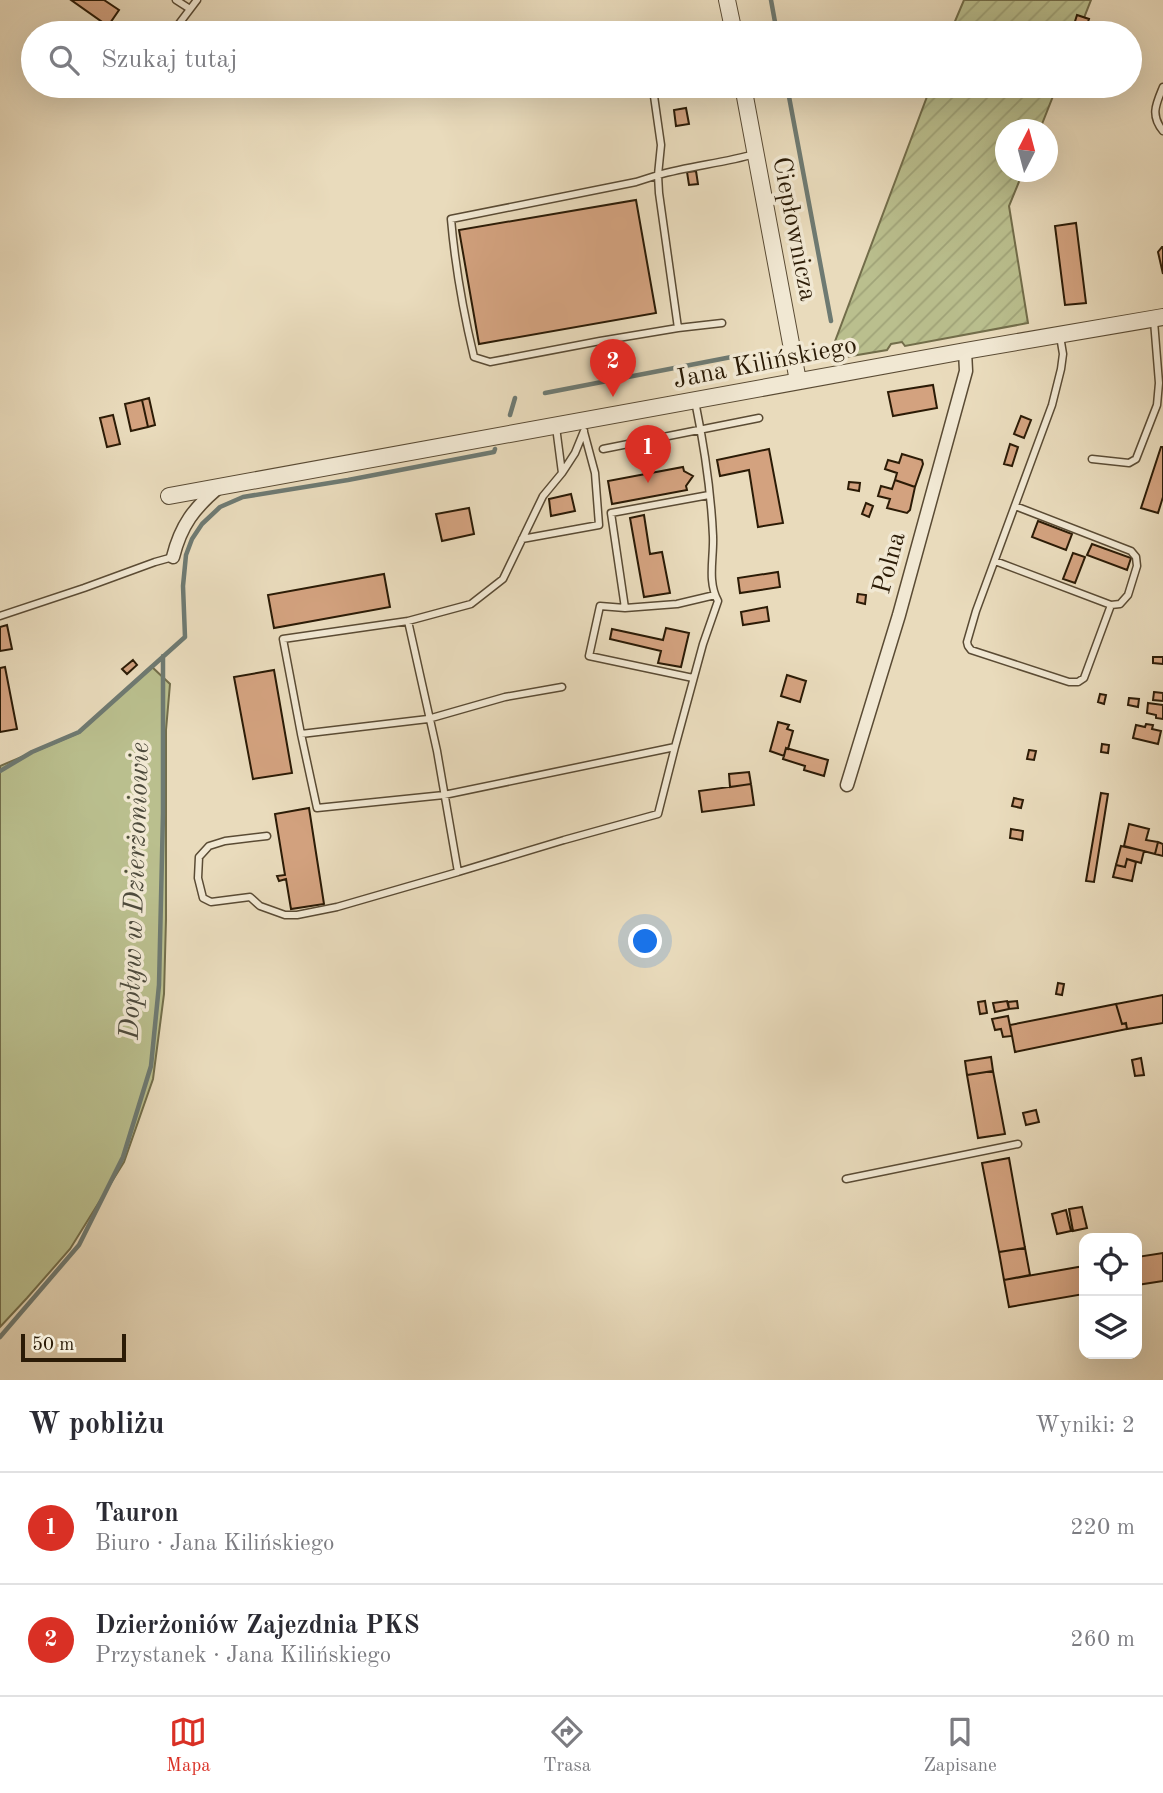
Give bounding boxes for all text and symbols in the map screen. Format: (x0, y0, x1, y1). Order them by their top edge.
search box (21, 21, 1142, 98)
icon: search (45, 41, 83, 79)
text: Szukaj tutaj (101, 47, 238, 73)
north arrow (995, 119, 1058, 182)
street label: Ciepłownicza (767, 155, 821, 303)
street label: Jana Kilińskiego (671, 332, 859, 394)
pin: 2 (590, 339, 636, 397)
pin: 1 (625, 425, 671, 483)
street label: Polna (869, 529, 911, 597)
water label: Dopływ w Dzierżoniowie (117, 742, 155, 1041)
your location (628, 924, 662, 958)
map controls (1079, 1233, 1142, 1359)
button: locate (1079, 1233, 1142, 1296)
button: layers (1079, 1296, 1142, 1359)
scale bar (21, 1331, 126, 1363)
text: 50 m (32, 1336, 74, 1355)
text: W pobliżu (28, 1410, 164, 1440)
text: Wyniki: 2 (1035, 1414, 1135, 1437)
text: Tauron (95, 1501, 179, 1527)
text: 1 (44, 1516, 58, 1539)
text: 220 m (1070, 1516, 1135, 1539)
text: Biuro · Jana Kilińskiego (95, 1532, 335, 1555)
text: Dzierżoniów Zajezdnia PKS (95, 1613, 420, 1639)
text: 2 (44, 1628, 58, 1651)
text: 260 m (1070, 1628, 1135, 1651)
text: Przystanek · Jana Kilińskiego (95, 1644, 391, 1667)
tab: Mapa (166, 1713, 211, 1778)
tab: Trasa (543, 1713, 591, 1778)
tab: Zapisane (923, 1713, 997, 1778)

